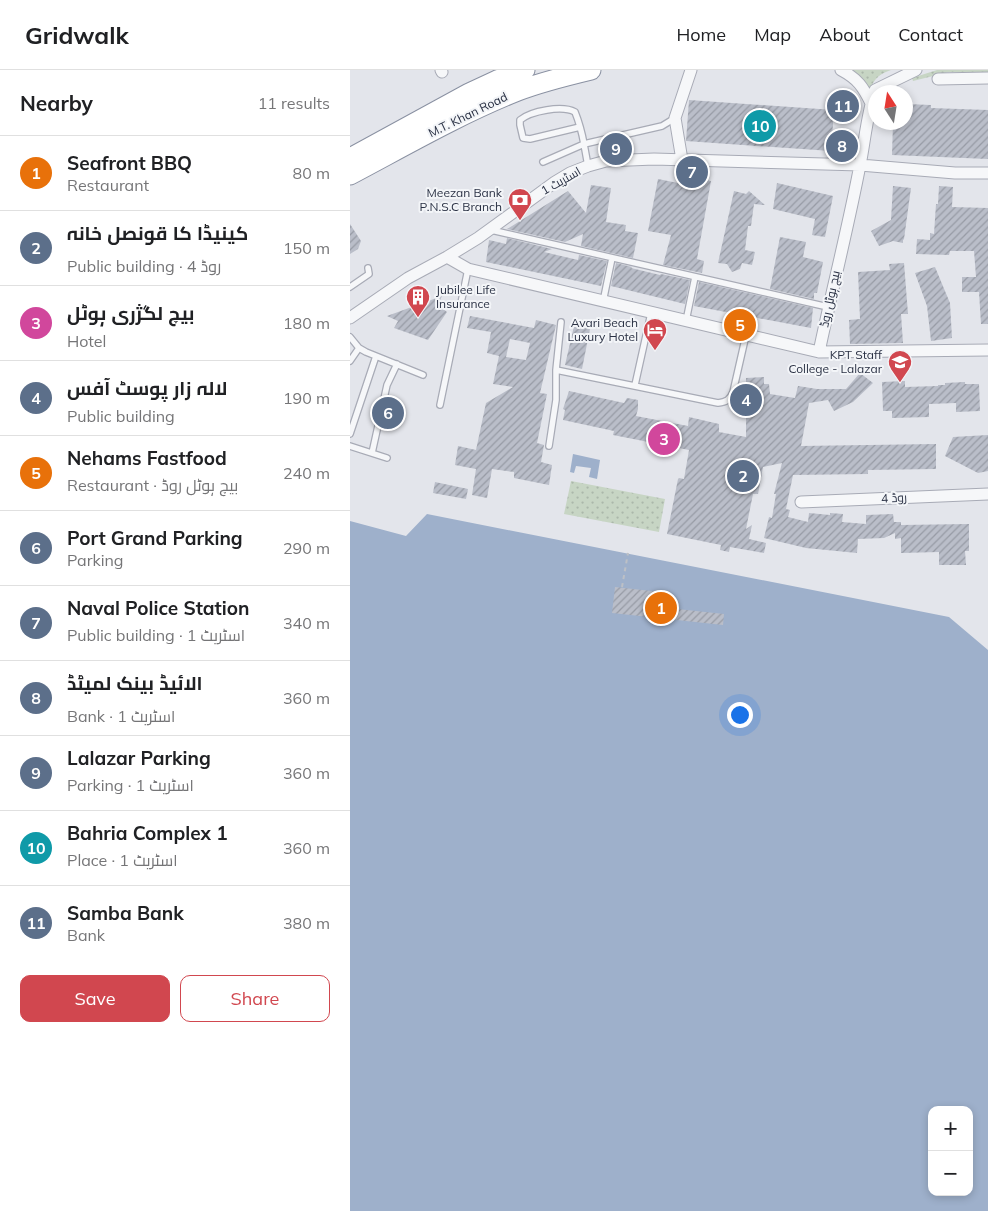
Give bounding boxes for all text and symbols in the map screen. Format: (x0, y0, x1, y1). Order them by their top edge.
text: Gridwalk (25, 20, 129, 50)
text: Home (676, 23, 726, 46)
text: Map (754, 23, 791, 46)
text: About (819, 23, 870, 46)
text: Contact (898, 23, 963, 46)
north arrow (868, 85, 913, 130)
pin: 11 (827, 87, 859, 125)
street label: M.T. Khan Road (426, 89, 510, 140)
text: Nearby (20, 90, 93, 116)
text: 11 results (258, 93, 330, 113)
pin: 10 (744, 107, 776, 145)
pin: 8 (826, 127, 858, 165)
pin: 9 (600, 130, 632, 168)
text: Seafront BBQ (67, 151, 192, 175)
pin: 7 (676, 153, 708, 191)
text: 1 (31, 163, 41, 183)
text: 80 m (293, 163, 330, 183)
street label: اسٹریٹ 1 (538, 163, 583, 198)
text: Restaurant (67, 175, 149, 195)
place label: Meezan Bank P.N.S.C Branch (420, 185, 503, 214)
bank icon: Meezan Bank P.N.S.C Branch (507, 187, 533, 221)
text: کینیڈا کا قونصل خانہ (67, 221, 248, 245)
text: 2 (31, 238, 41, 258)
text: 150 m (283, 238, 330, 258)
text: Public building · روڈ 4 (67, 256, 221, 276)
street label: بیچ ہوٹل روڈ (816, 269, 844, 329)
place label: Jubilee Life Insurance (436, 282, 496, 311)
building icon: Jubilee Life Insurance (405, 284, 431, 318)
text: بیچ لگژری ہوٹل (67, 301, 195, 325)
pin: 5 (724, 306, 756, 344)
text: 3 (31, 313, 41, 333)
text: 180 m (283, 313, 330, 333)
place label: Avari Beach Luxury Hotel (568, 315, 638, 344)
hotel icon: Avari Beach Luxury Hotel (642, 317, 668, 351)
text: Hotel (67, 331, 106, 351)
place label: KPT Staff College - Lalazar (788, 347, 883, 376)
school or university icon: KPT Staff College - Lalazar (887, 349, 913, 383)
text: لالہ زار پوسٹ آفس (67, 376, 227, 400)
pin: 4 (730, 381, 762, 419)
text: 4 (31, 388, 41, 408)
text: 190 m (283, 388, 330, 408)
pin: 6 (372, 394, 404, 432)
text: Public building (67, 406, 175, 426)
pin: 3 (648, 420, 680, 458)
text: Nehams Fastfood (67, 446, 227, 470)
pin: 2 (727, 457, 759, 495)
text: 5 (31, 463, 41, 483)
text: 240 m (283, 463, 330, 483)
text: Restaurant · بیچ ہوٹل روڈ (67, 475, 238, 495)
street label: روڈ 4 (881, 489, 907, 506)
text: Port Grand Parking (67, 526, 243, 550)
text: 6 (31, 538, 41, 558)
text: 290 m (283, 538, 330, 558)
text: Parking (67, 550, 124, 570)
pin: 1 (645, 589, 677, 627)
text: Naval Police Station (67, 596, 249, 620)
text: 7 (31, 613, 41, 633)
text: 340 m (283, 613, 330, 633)
text: Public building · اسٹریٹ 1 (67, 625, 245, 645)
text: الائیڈ بینک لمیٹڈ (67, 671, 203, 695)
text: 8 (31, 688, 41, 708)
text: 360 m (283, 688, 330, 708)
your location (727, 702, 753, 728)
text: Bank · اسٹریٹ 1 (67, 706, 175, 726)
text: Lalazar Parking (67, 746, 211, 770)
text: 9 (31, 763, 41, 783)
text: 360 m (283, 763, 330, 783)
text: Parking · اسٹریٹ 1 (67, 775, 194, 795)
text: Bahria Complex 1 (67, 821, 228, 845)
text: 10 (26, 838, 46, 858)
text: 360 m (283, 838, 330, 858)
text: Place · اسٹریٹ 1 (67, 850, 178, 870)
text: Samba Bank (67, 901, 184, 925)
text: 11 (26, 913, 46, 933)
text: 380 m (283, 913, 330, 933)
text: Bank (67, 925, 105, 945)
button: Save (20, 975, 170, 1022)
button: Share (180, 975, 330, 1022)
map controls (928, 1106, 973, 1196)
button: + (928, 1106, 973, 1151)
button: − (928, 1151, 973, 1196)

